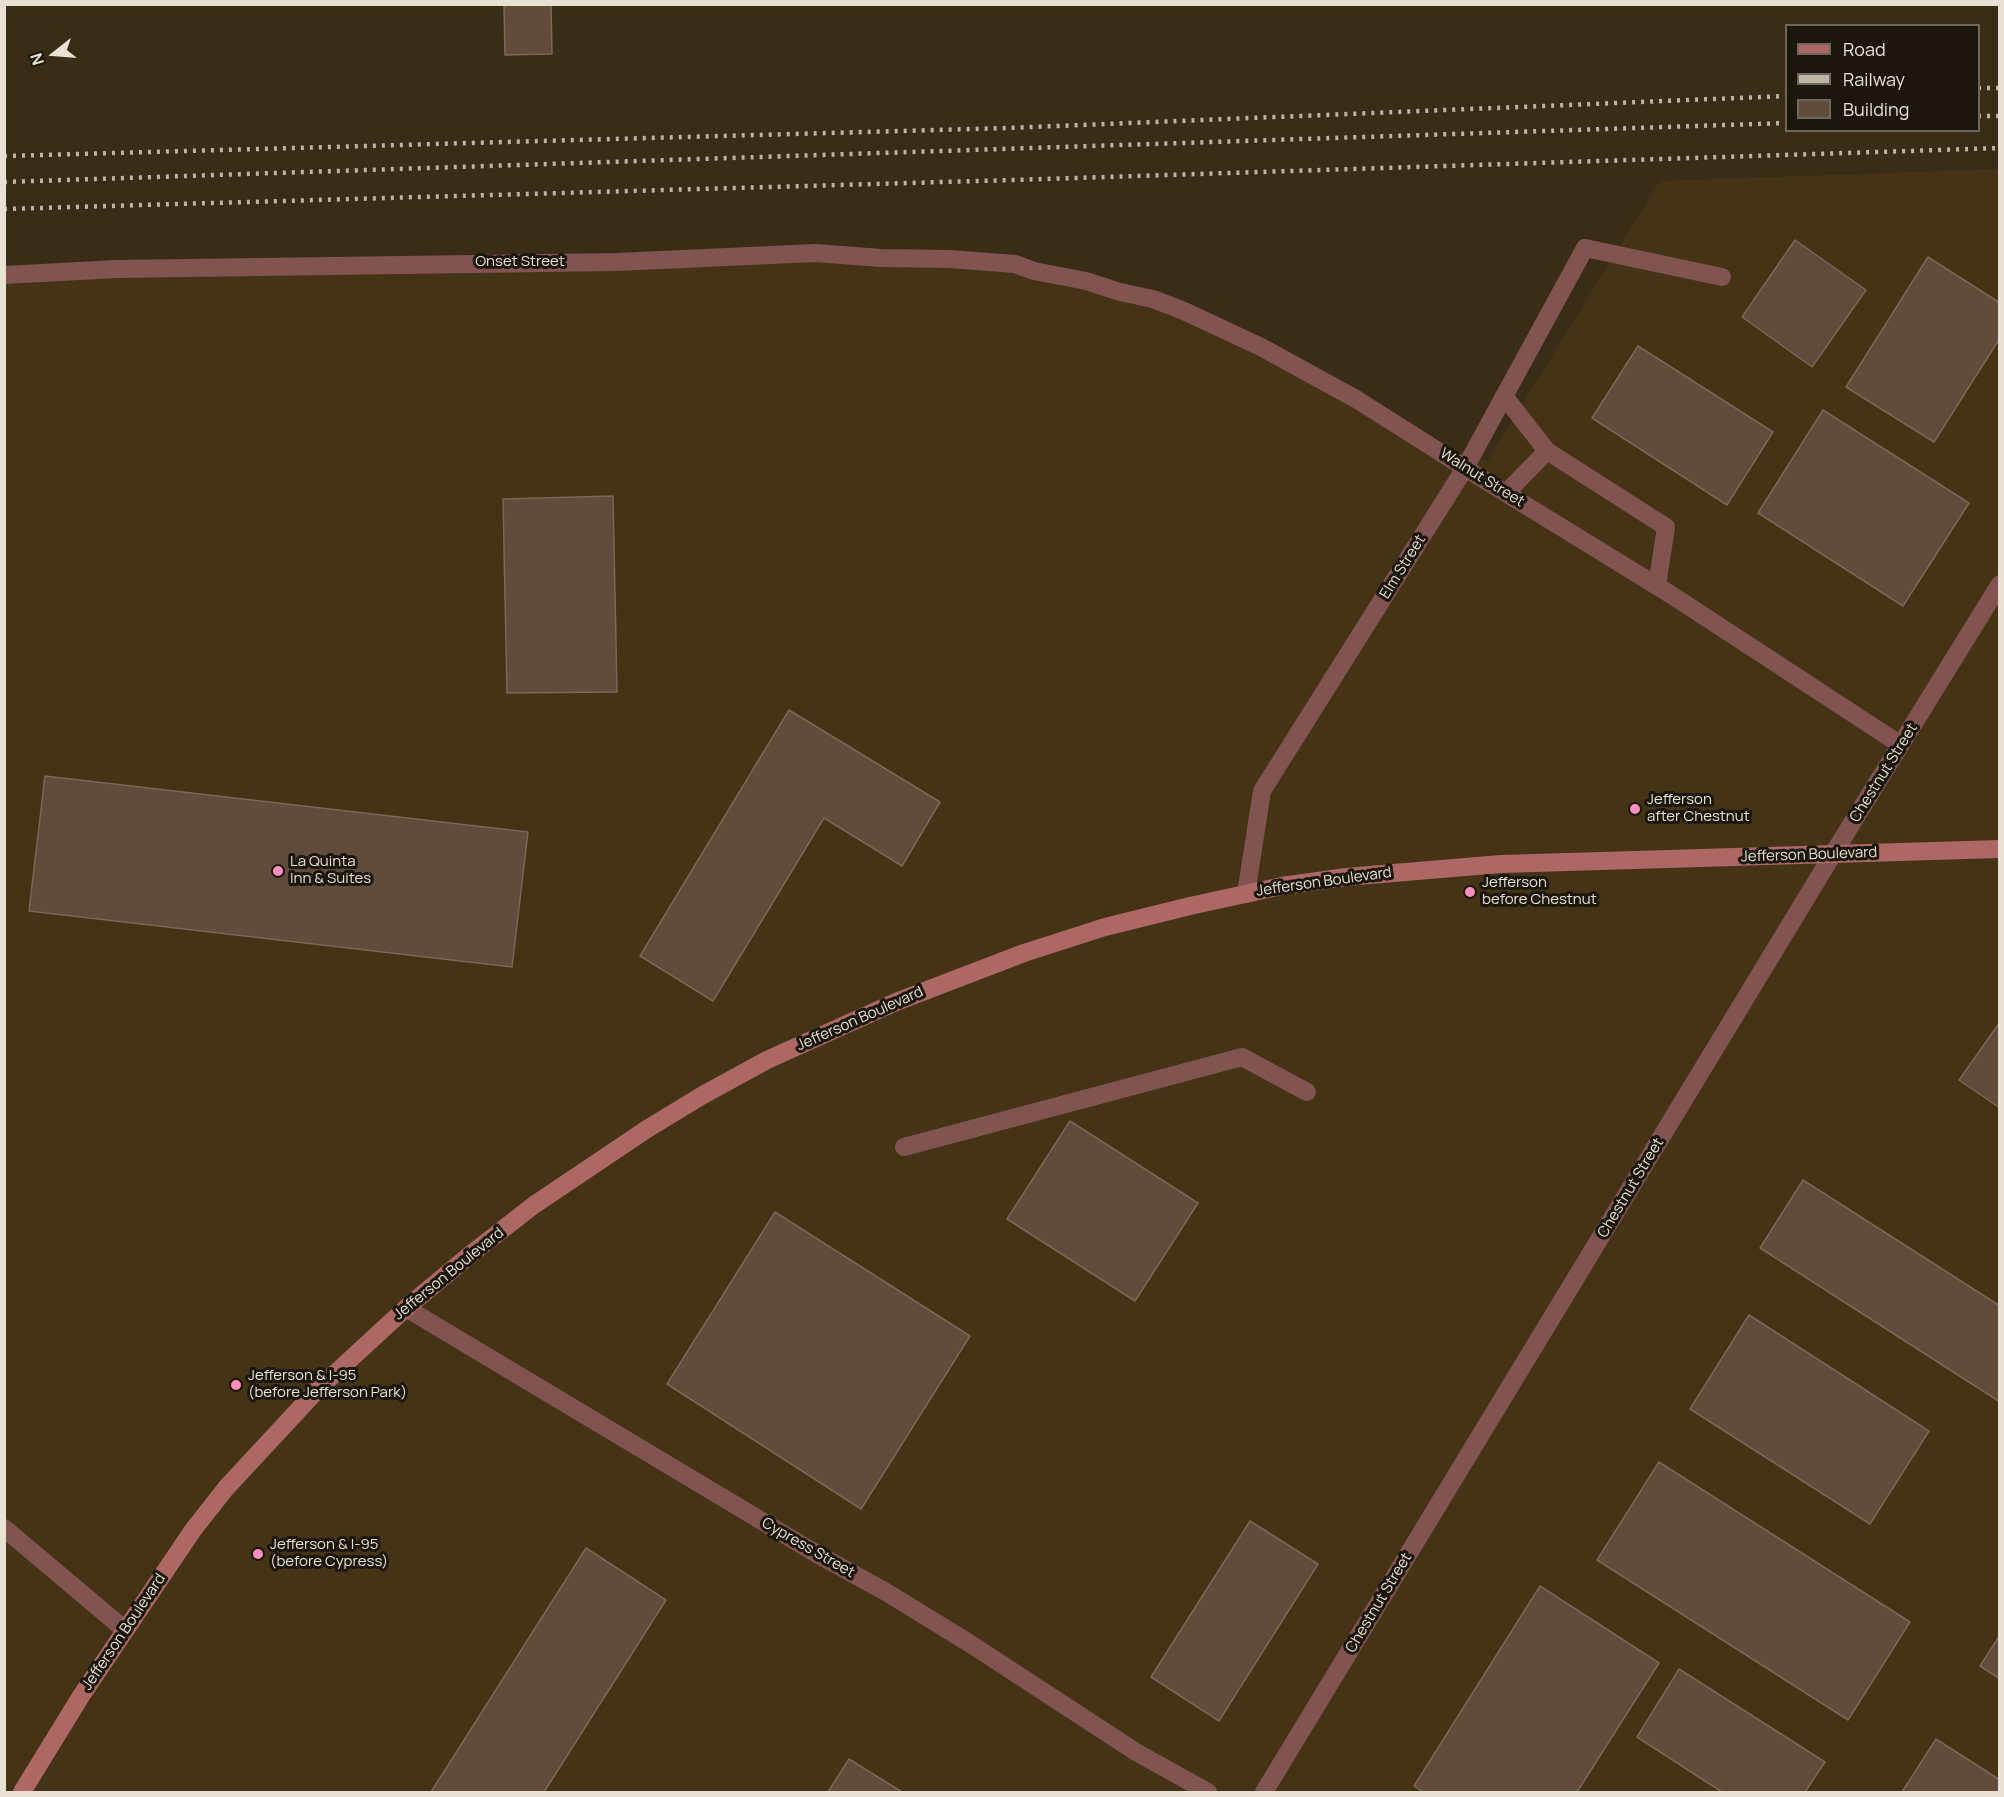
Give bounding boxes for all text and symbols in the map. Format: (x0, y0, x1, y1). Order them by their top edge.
north arrow (24, 24, 84, 84)
legend (1785, 24, 1980, 132)
text: Road (1843, 37, 1886, 61)
text: N (25, 51, 49, 68)
text: Railway (1843, 67, 1905, 91)
text: Building (1843, 97, 1909, 121)
street label: Onset Street (475, 253, 565, 271)
street label: Walnut Street (1436, 445, 1528, 511)
street label: Elm Street (1376, 532, 1430, 602)
street label: Chestnut Street (1846, 720, 1922, 826)
place label: Jefferson after Chestnut (1647, 791, 1750, 826)
marker: Jefferson after Chestnut (1628, 802, 1642, 816)
street label: Jefferson Boulevard (1740, 844, 1878, 866)
place label: La Quinta Inn & Suites (290, 853, 371, 888)
marker: La Quinta Inn & Suites (271, 864, 285, 878)
street label: Jefferson Boulevard (1255, 864, 1393, 900)
place label: Jefferson before Chestnut (1482, 874, 1597, 909)
marker: Jefferson before Chestnut (1463, 885, 1477, 899)
street label: Jefferson Boulevard (794, 983, 926, 1055)
street label: Chestnut Street (1594, 1135, 1668, 1241)
street label: Jefferson Boulevard (390, 1224, 508, 1324)
place label: Jefferson & I-95 (before Jefferson Park) (248, 1367, 407, 1402)
marker: Jefferson & I-95 (before Jefferson Park) (229, 1378, 243, 1392)
street label: Cypress Street (758, 1514, 858, 1582)
place label: Jefferson & I-95 (before Cypress) (270, 1536, 388, 1571)
marker: Jefferson & I-95 (before Cypress) (251, 1547, 265, 1561)
street label: Chestnut Street (1342, 1550, 1416, 1656)
street label: Jefferson Boulevard (78, 1570, 170, 1694)

